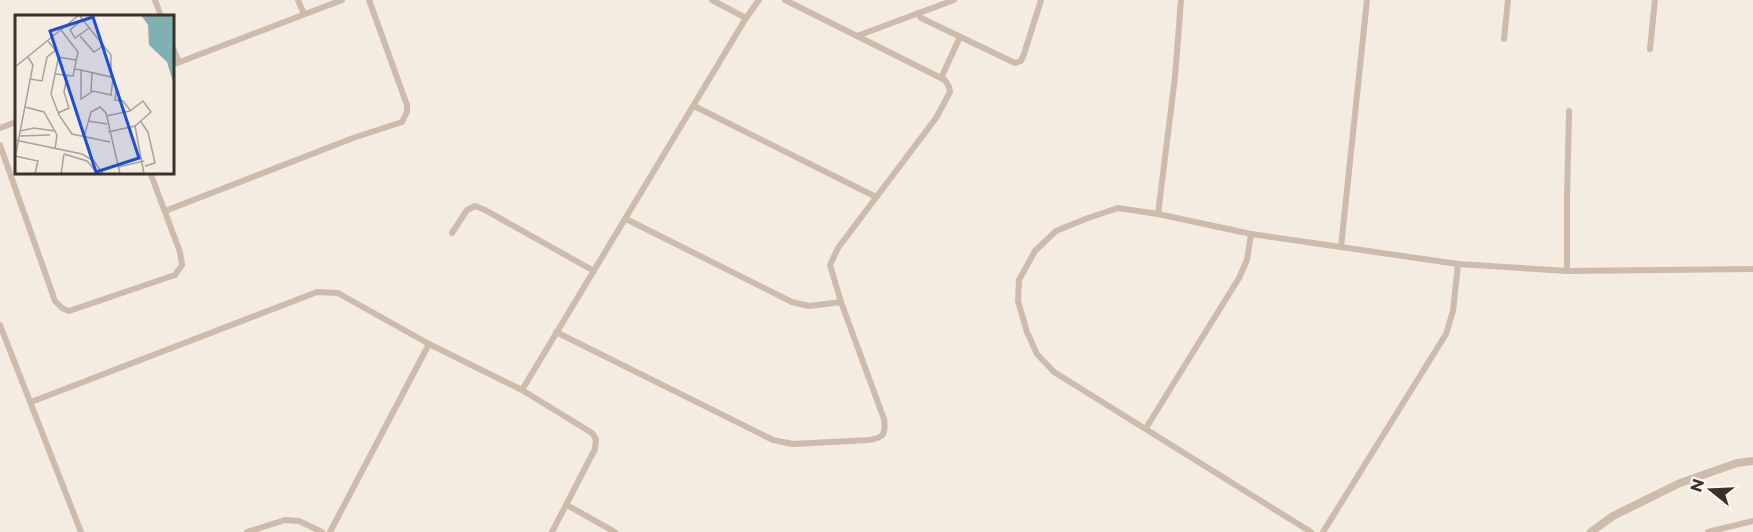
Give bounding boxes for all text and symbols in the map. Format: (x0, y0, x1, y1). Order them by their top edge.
inset map (15, 15, 174, 174)
north arrow (1681, 460, 1741, 520)
text: N (1686, 476, 1708, 495)

